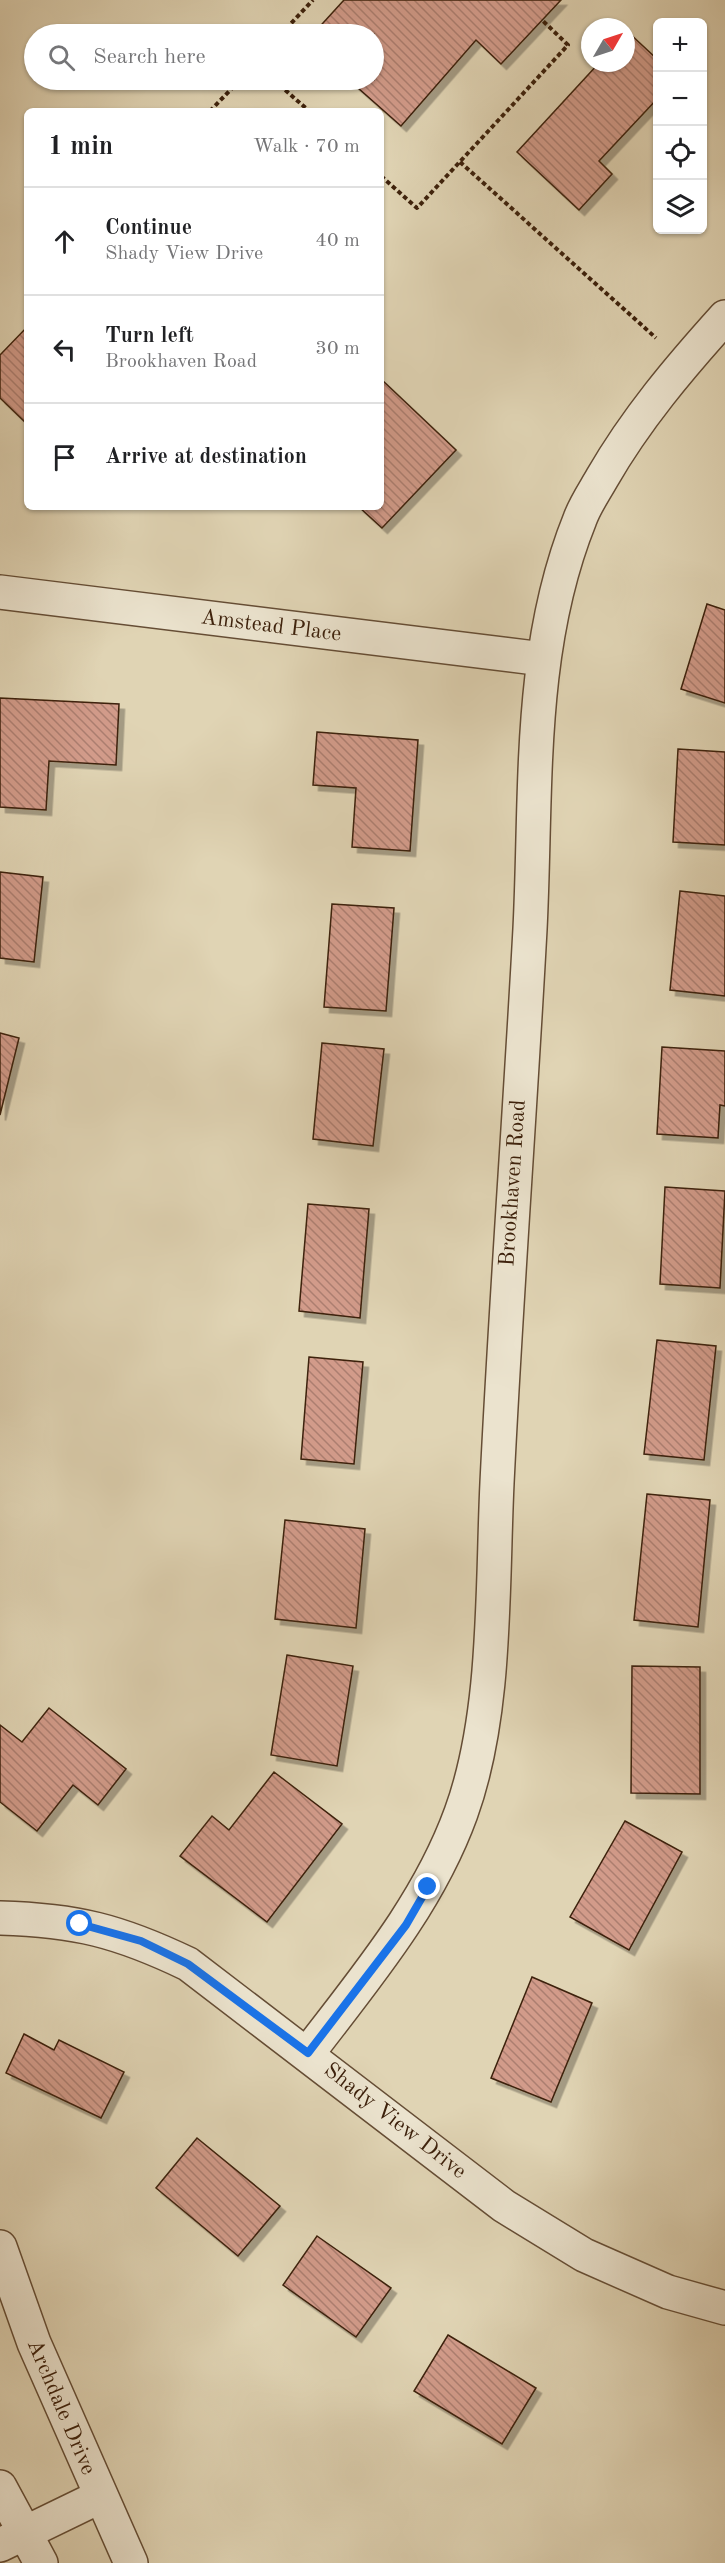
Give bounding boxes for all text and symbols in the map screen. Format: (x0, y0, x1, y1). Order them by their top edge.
north arrow (581, 18, 635, 72)
map controls (653, 18, 707, 234)
button: + (653, 18, 707, 72)
search box (24, 24, 384, 90)
icon: search (45, 41, 78, 74)
text: Search here (93, 46, 206, 68)
button: − (653, 72, 707, 126)
button: locate (653, 126, 707, 180)
text: 1 min (48, 134, 113, 160)
text: Walk · 70 m (253, 137, 360, 157)
button: layers (653, 180, 707, 234)
text: Continue (105, 217, 192, 239)
icon: ahead (48, 225, 81, 258)
text: 40 m (315, 231, 360, 251)
text: Shady View Drive (105, 244, 263, 264)
text: Turn left (105, 325, 194, 347)
icon: left (48, 333, 81, 366)
text: 30 m (315, 339, 360, 359)
text: Brookhaven Road (105, 352, 257, 372)
icon: arrive (48, 441, 81, 474)
text: Arrive at destination (105, 446, 307, 468)
street label: Amstead Place (199, 606, 343, 646)
street label: Brookhaven Road (496, 1099, 530, 1267)
route end (414, 1873, 440, 1899)
route start (66, 1910, 92, 1936)
street label: Shady View Drive (320, 2059, 470, 2183)
street label: Archdale Drive (23, 2336, 99, 2478)

